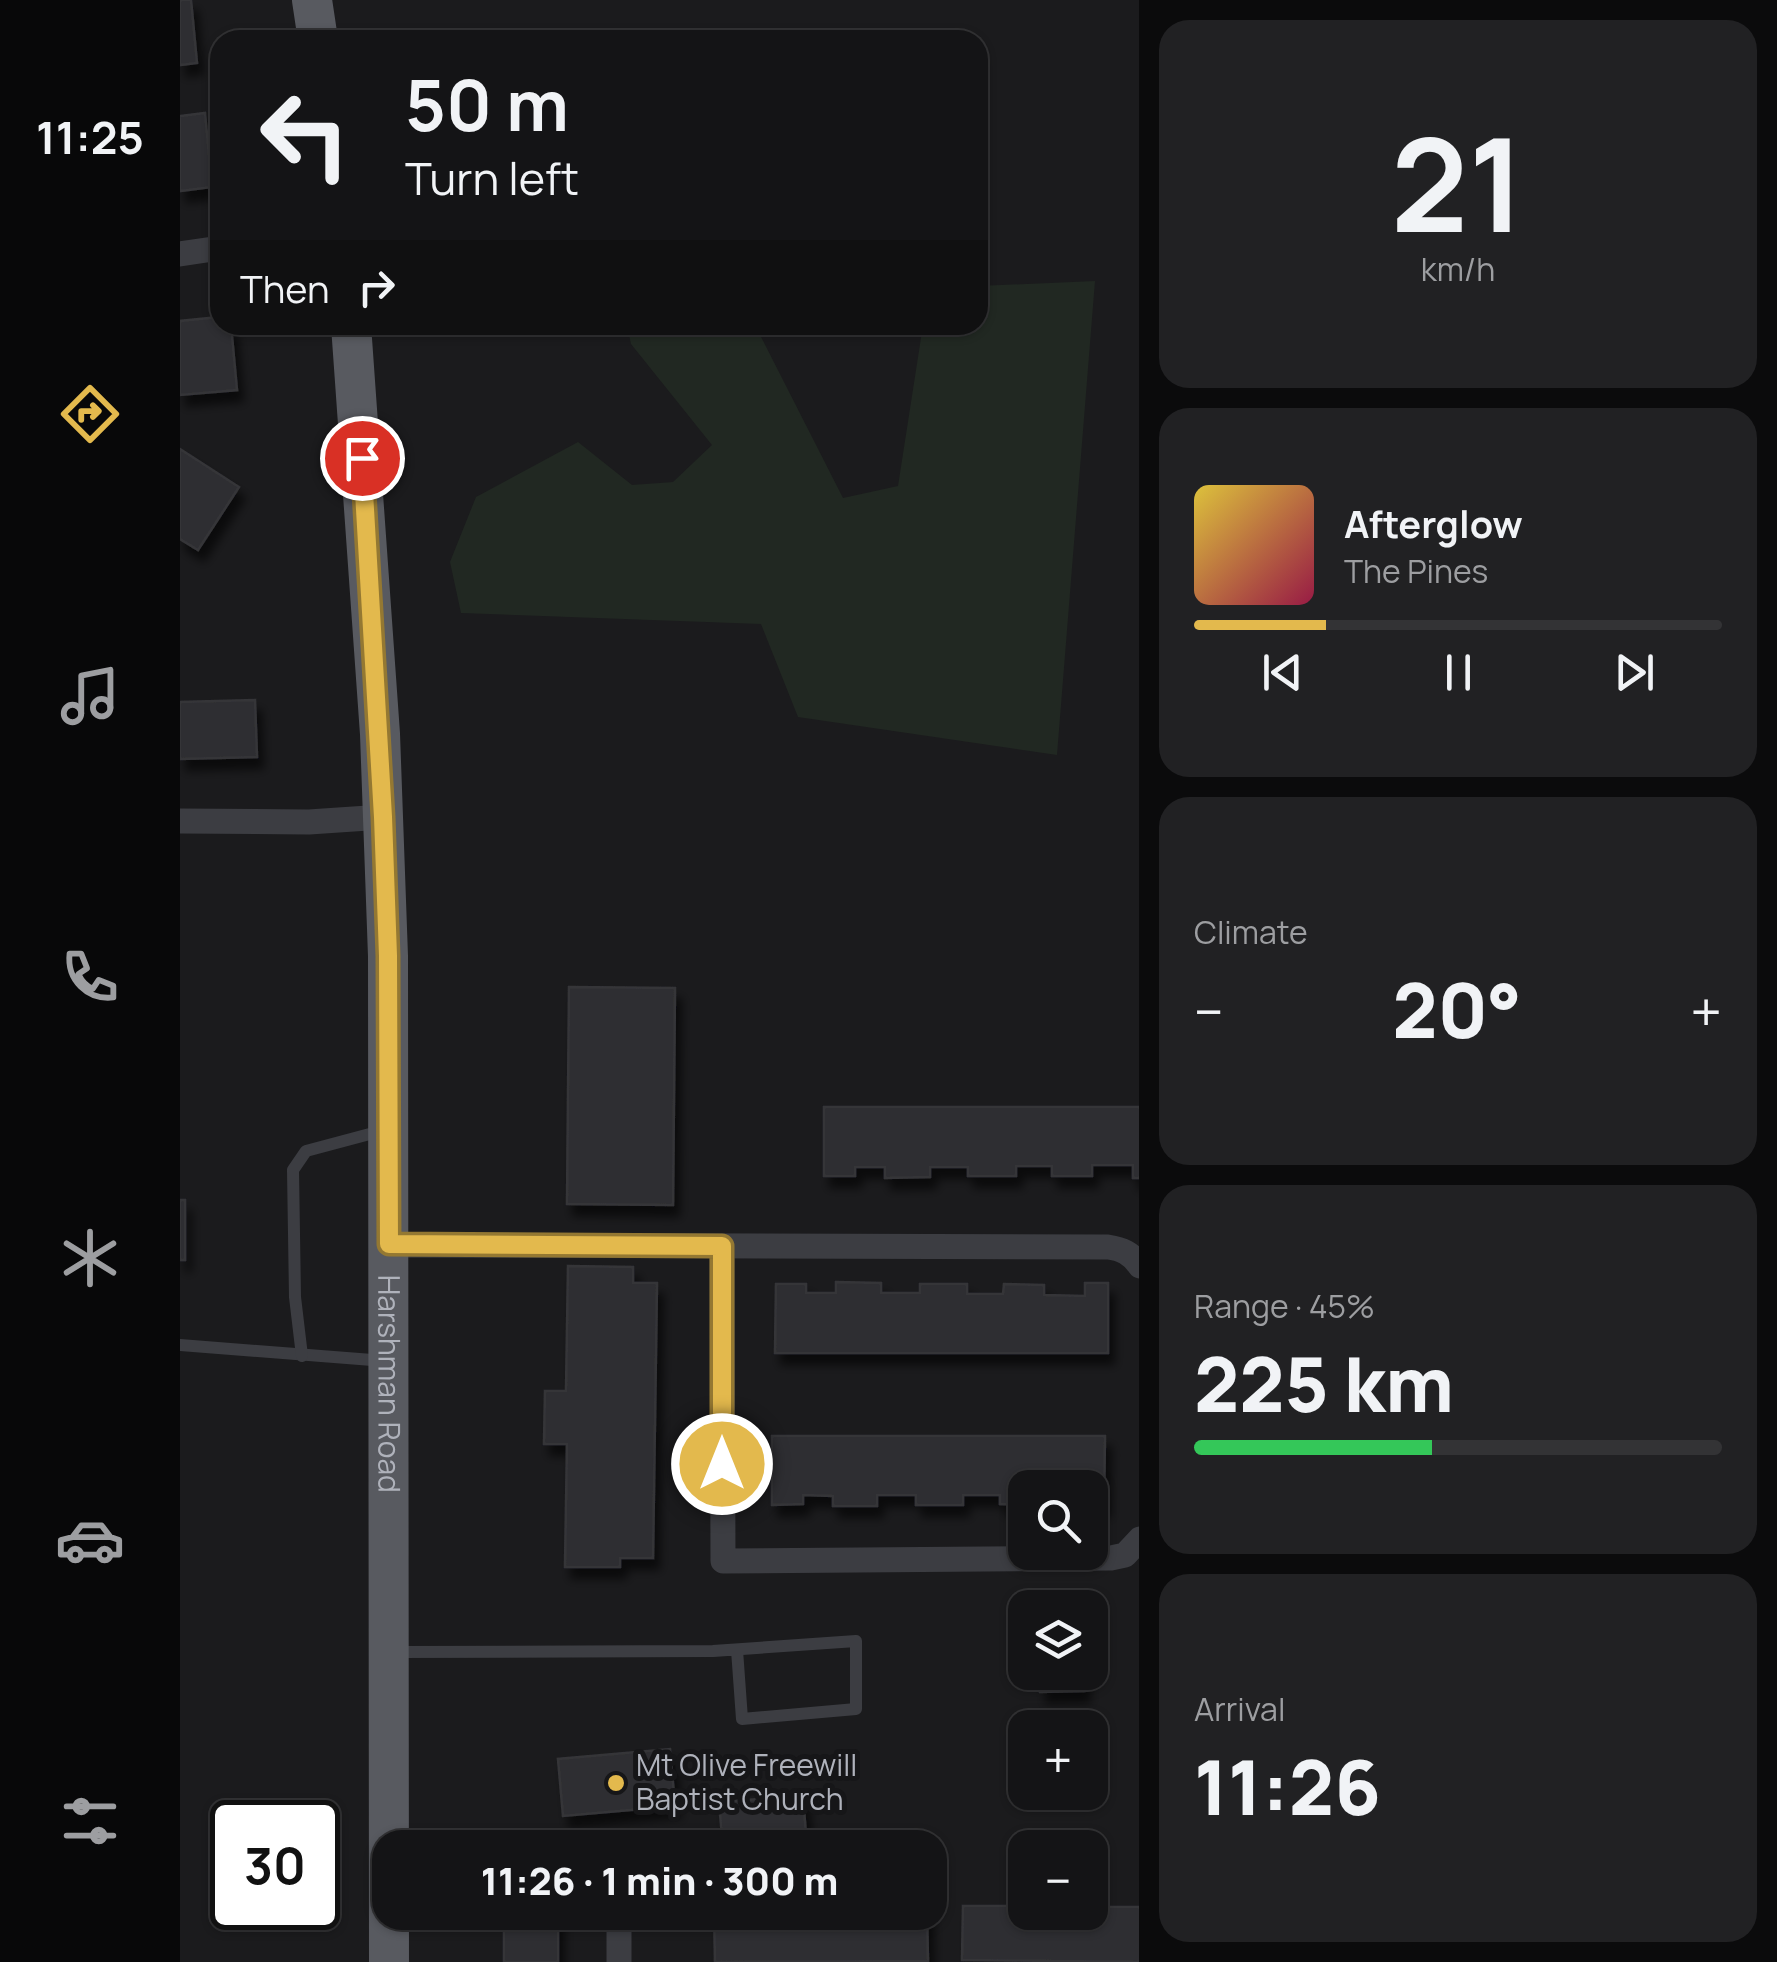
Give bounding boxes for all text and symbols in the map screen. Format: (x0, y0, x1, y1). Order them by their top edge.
text: 50 m (405, 56, 569, 152)
icon: left (240, 70, 370, 200)
text: 21 (1391, 93, 1525, 271)
text: 11:25 (36, 106, 144, 168)
text: Turn left (405, 147, 579, 209)
text: km/h (1421, 247, 1495, 291)
icon: right (349, 260, 404, 315)
text: Then (240, 262, 329, 314)
icon: directions (55, 379, 125, 449)
pin (320, 416, 405, 501)
icon: arrive (335, 431, 390, 486)
text: Afterglow (1344, 497, 1523, 549)
text: The Pines (1344, 549, 1488, 593)
icon: previous (1255, 645, 1310, 700)
icon: pause (1431, 645, 1486, 700)
icon: next (1607, 645, 1662, 700)
icon: music (55, 661, 125, 731)
text: Climate (1194, 910, 1308, 954)
icon: phone (55, 942, 125, 1012)
text: 20° (1392, 958, 1522, 1061)
text: − (1194, 973, 1224, 1049)
text: + (1690, 973, 1722, 1049)
icon: climate (55, 1223, 125, 1293)
street label: Harshman Road (369, 1275, 411, 1493)
text: Range · 45% (1194, 1284, 1375, 1328)
text: 225 km (1194, 1332, 1454, 1435)
position arrow (670, 1412, 774, 1516)
map controls (1008, 1470, 1108, 1930)
button: search (1008, 1470, 1108, 1570)
icon: car (55, 1505, 125, 1575)
button: layers (1008, 1590, 1108, 1690)
text: Arrival (1194, 1687, 1285, 1731)
button: + (1008, 1710, 1108, 1810)
text: 11:26 (1194, 1735, 1381, 1838)
place label: Mt Olive Freewill Baptist Church (636, 1744, 857, 1819)
marker: Mt Olive Freewill Baptist Church (605, 1772, 627, 1794)
icon: filters (55, 1786, 125, 1856)
speed limit sign: 30 (210, 1800, 340, 1930)
button: − (1008, 1830, 1108, 1930)
text: 11:26 · 1 min · 300 m (481, 1854, 838, 1906)

